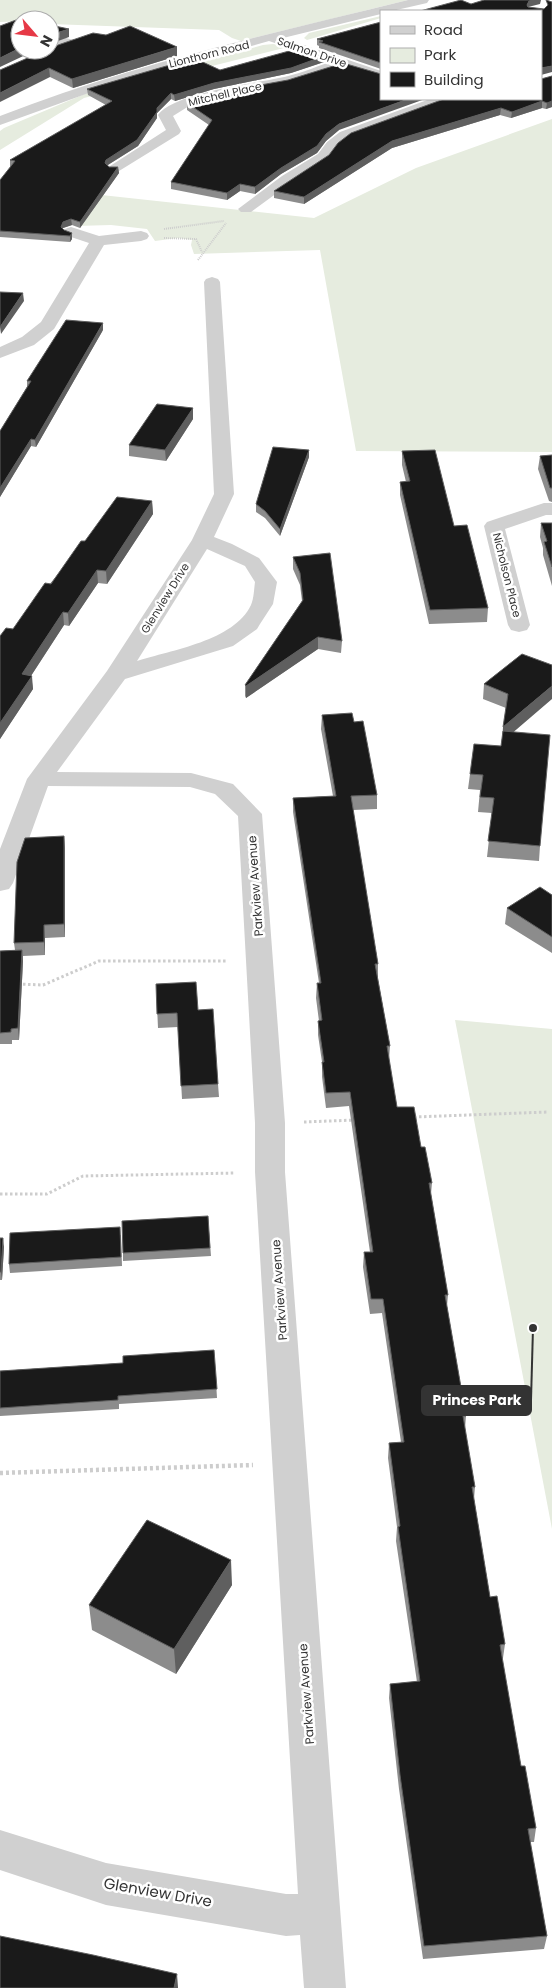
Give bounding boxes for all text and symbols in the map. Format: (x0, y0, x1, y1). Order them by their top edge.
north arrow (10, 10, 60, 60)
legend (380, 10, 542, 100)
text: Road (424, 19, 463, 40)
text: N (35, 32, 58, 50)
street label: Salmon Drive (275, 33, 349, 71)
street label: Lionthorn Road (167, 36, 251, 72)
text: Park (424, 44, 456, 65)
text: Building (424, 69, 484, 90)
street label: Mitchell Place (187, 78, 264, 110)
street label: Nicholson Place (489, 531, 525, 619)
street label: Glenview Drive (137, 560, 193, 636)
street label: Parkview Avenue (243, 835, 267, 937)
street label: Parkview Avenue (267, 1239, 291, 1341)
callout: Princes Park (422, 1386, 531, 1415)
text: Princes Park (432, 1390, 522, 1410)
street label: Parkview Avenue (294, 1643, 318, 1745)
street label: Glenview Drive (102, 1872, 214, 1912)

